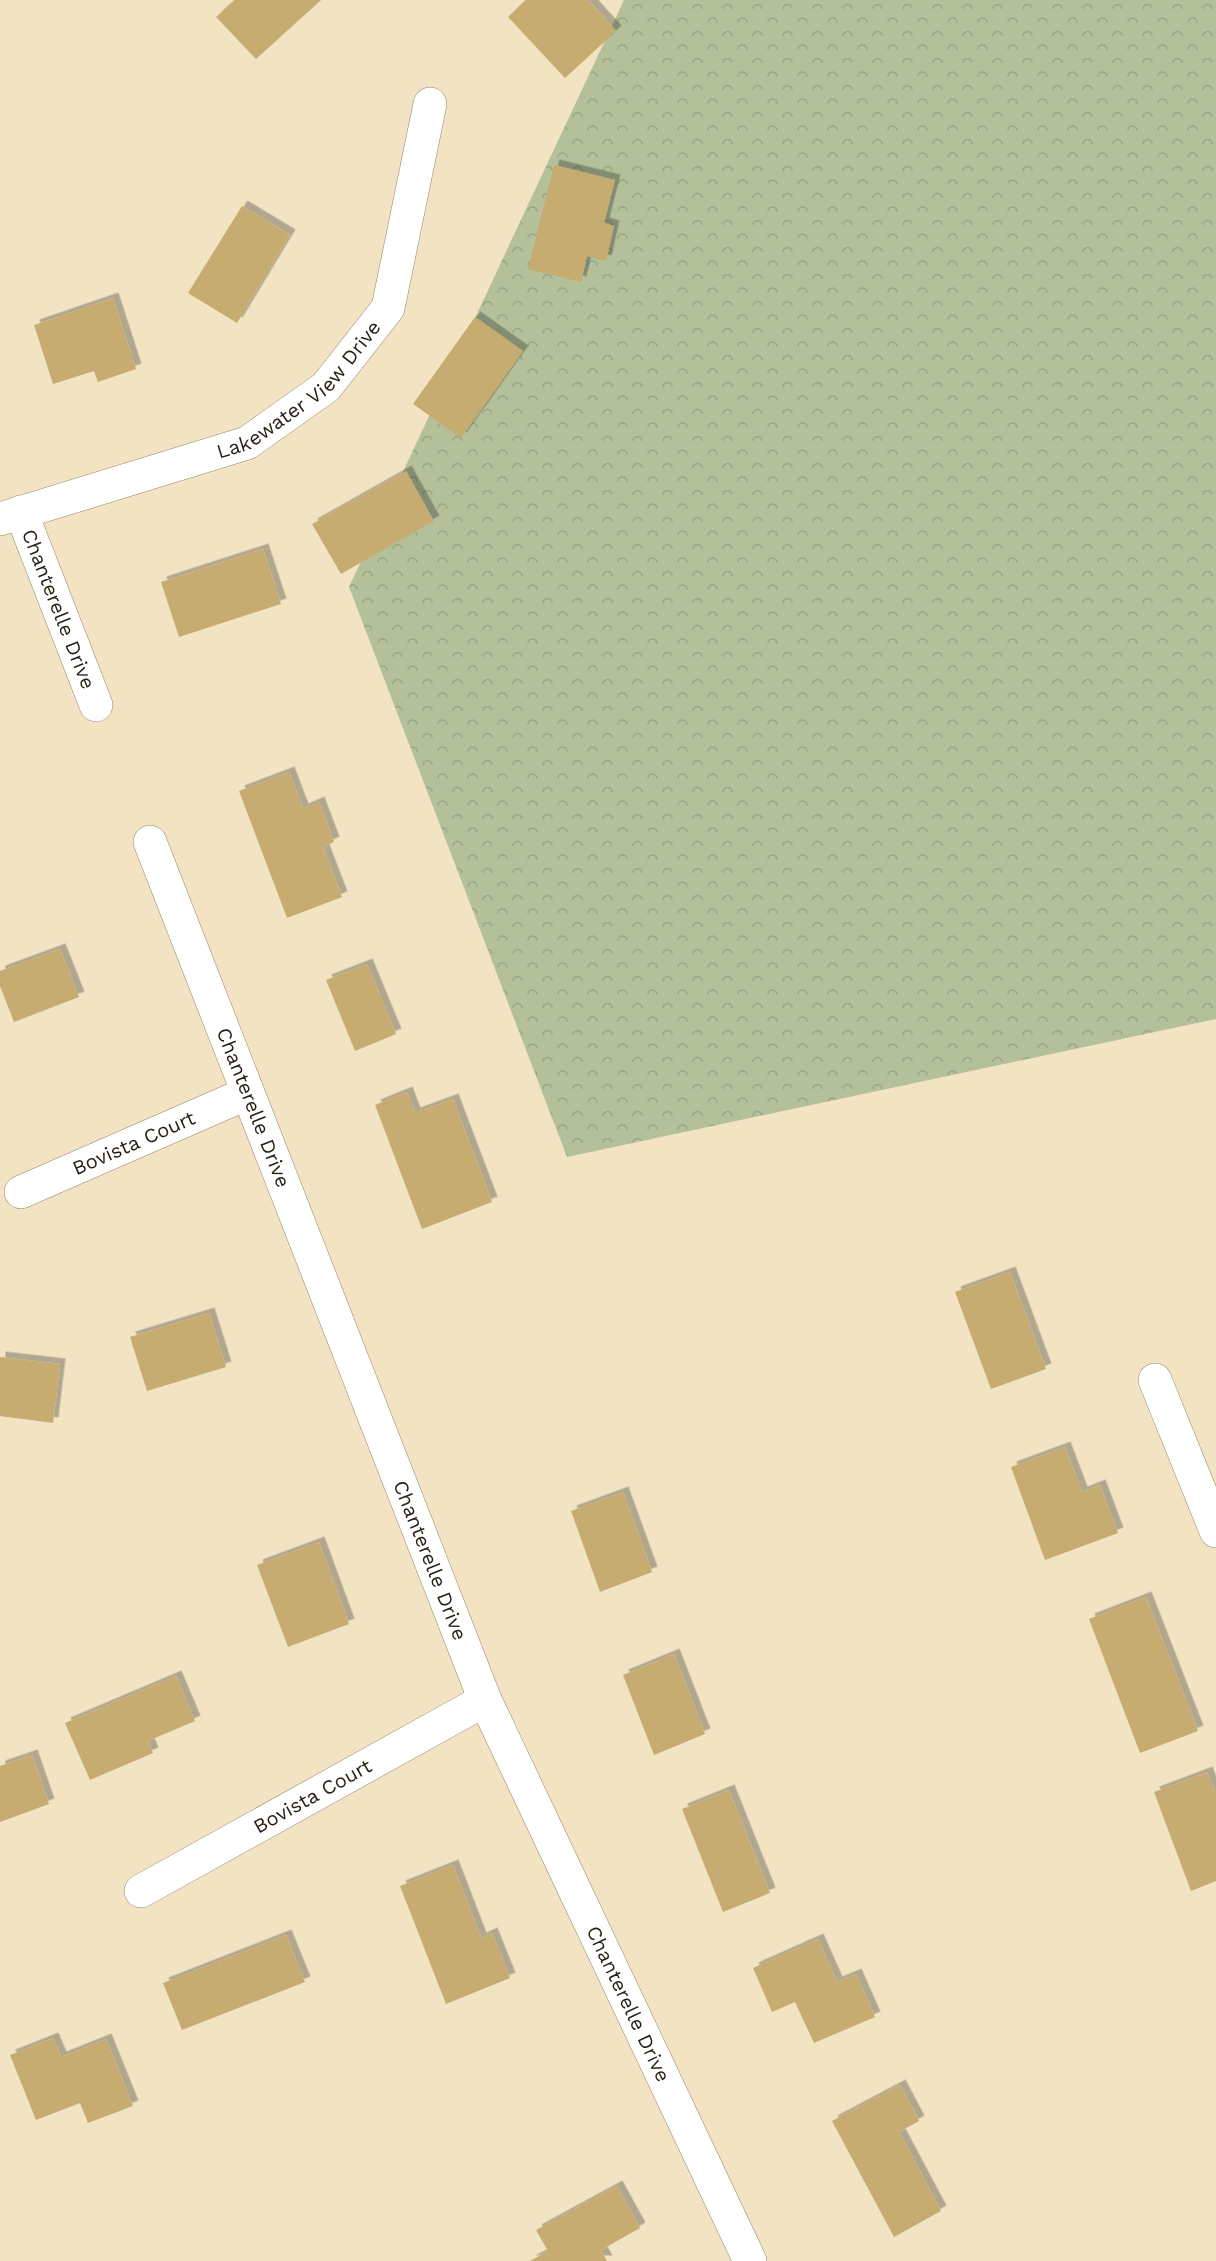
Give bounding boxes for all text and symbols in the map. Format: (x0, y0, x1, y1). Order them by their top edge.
street label: Lakewater View Drive (214, 316, 386, 464)
street label: Chanterelle Drive (17, 526, 101, 692)
street label: Chanterelle Drive (212, 1024, 296, 1191)
street label: Bovista Court (69, 1105, 199, 1180)
street label: Chanterelle Drive (388, 1477, 472, 1643)
street label: Bovista Court (249, 1753, 376, 1838)
street label: Chanterelle Drive (581, 1922, 676, 2085)

